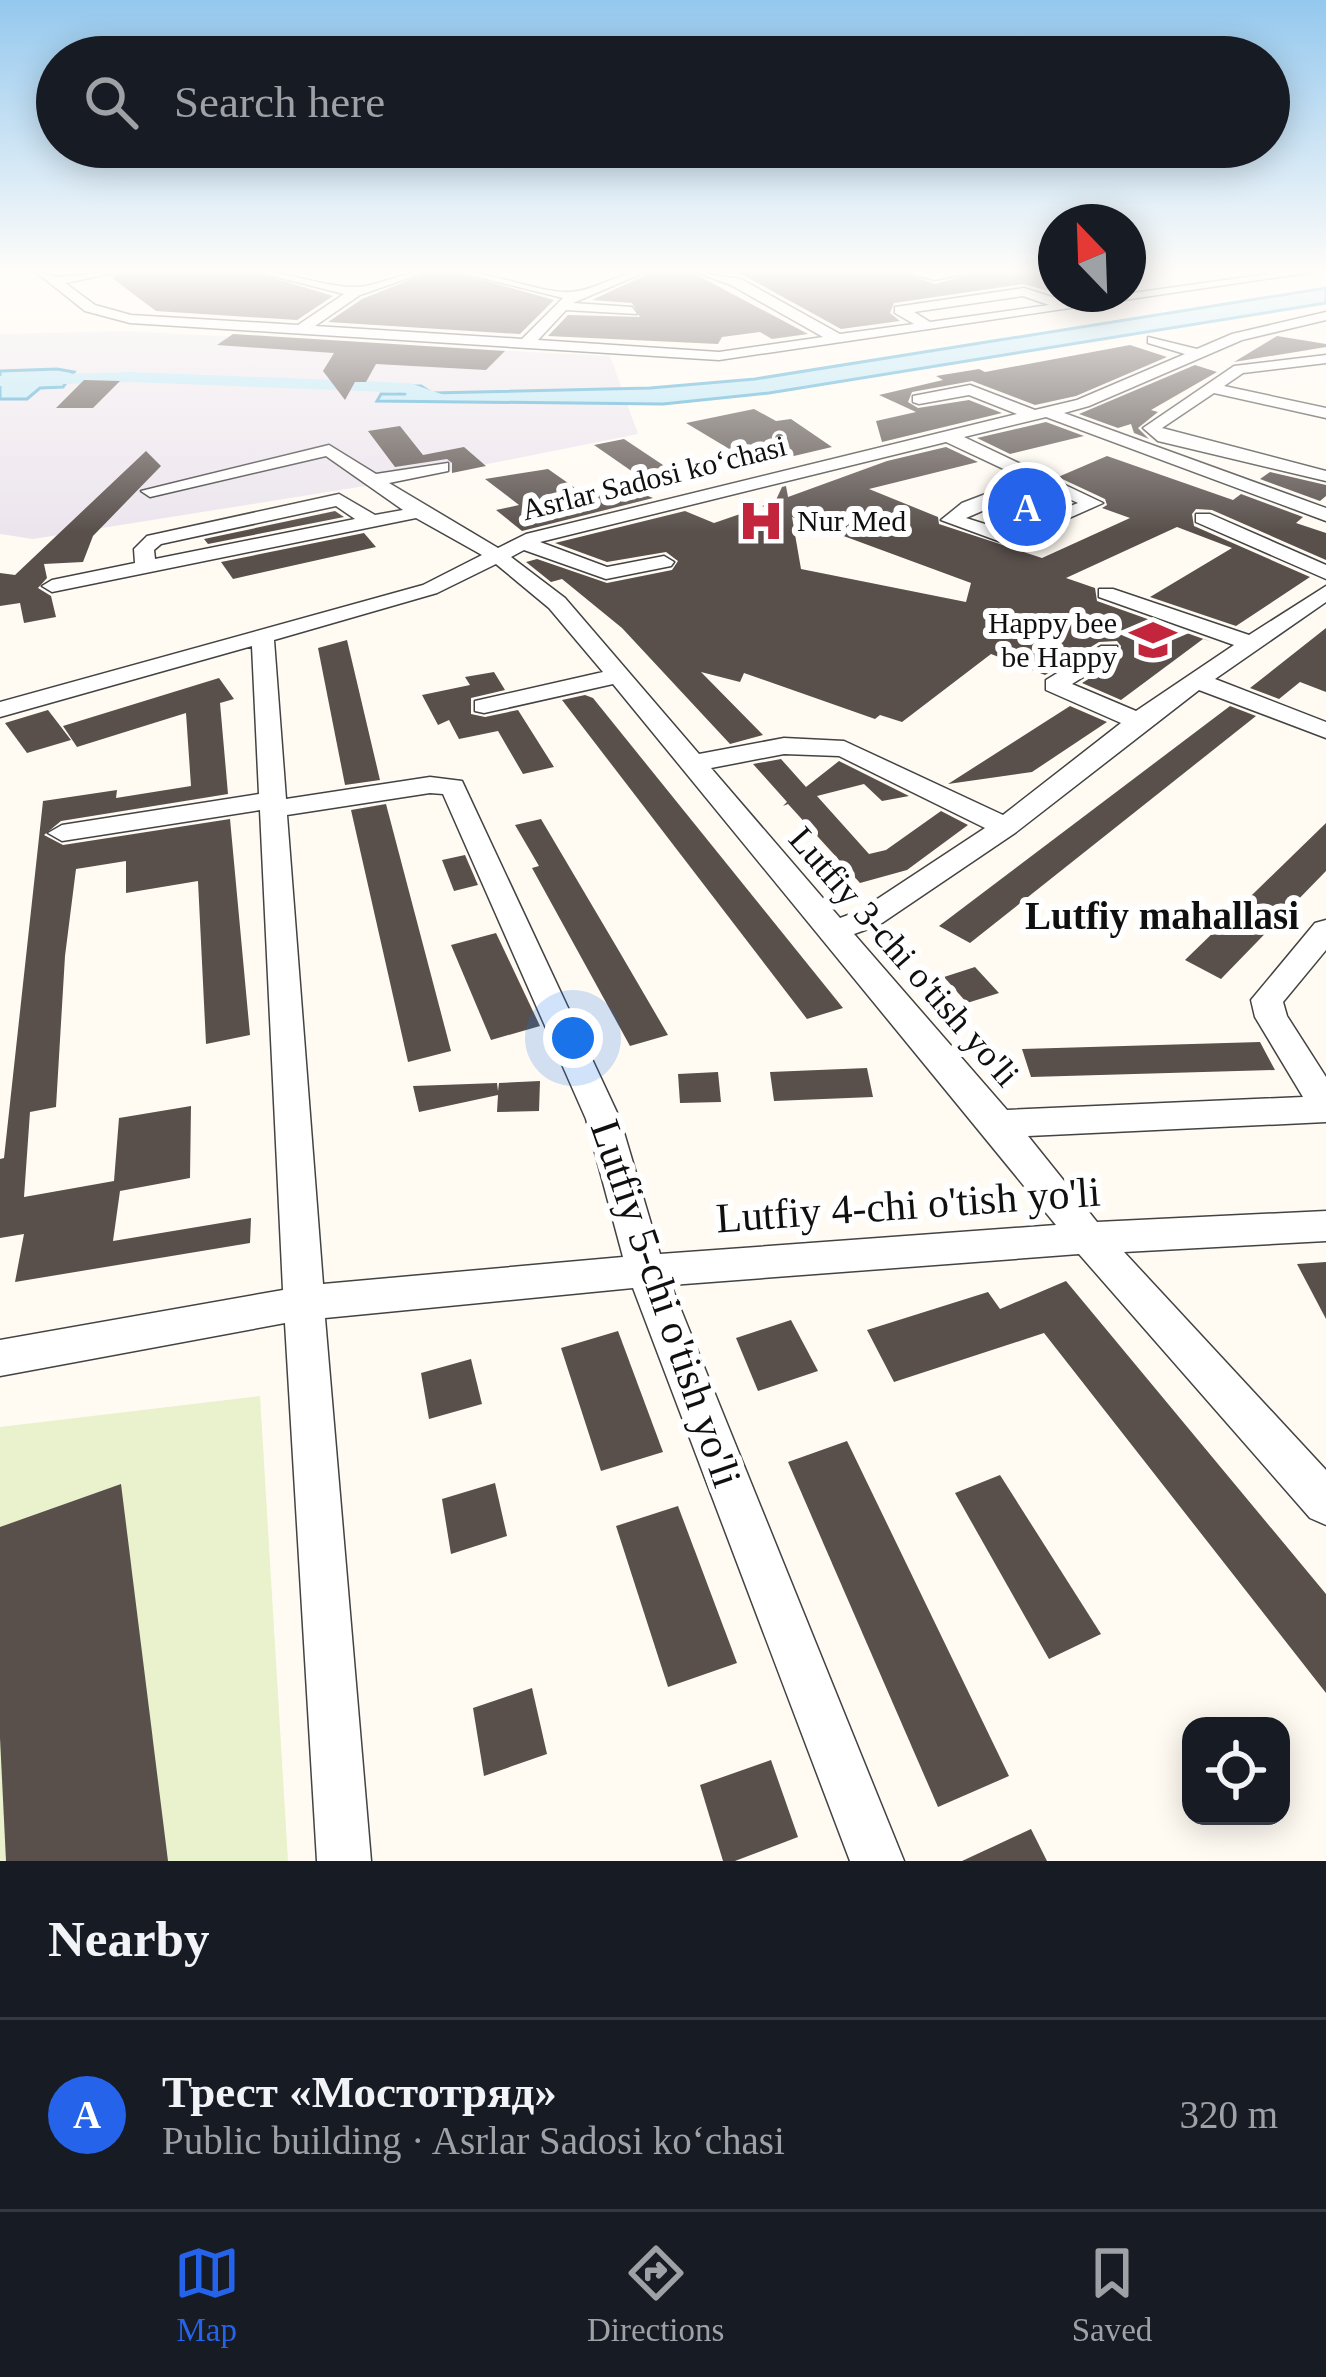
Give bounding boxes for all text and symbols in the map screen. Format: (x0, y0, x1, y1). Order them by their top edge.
search box (36, 36, 1290, 168)
icon: search (78, 69, 144, 135)
text: Search here (174, 77, 385, 127)
north arrow (1038, 204, 1146, 312)
street label: Asrlar Sadosi ko‘chasi (518, 429, 790, 526)
pin: A (988, 462, 1066, 552)
hospital icon: Nur Med (736, 496, 786, 546)
place label: Nur Med (797, 504, 906, 537)
place label: Happy bee be Happy (988, 606, 1117, 673)
school or university icon: Happy bee be Happy (1128, 615, 1178, 665)
street label: Lutfiy 3-chi o'tish yo'li (781, 819, 1028, 1094)
district label: Lutfiy mahallasi (1025, 894, 1299, 938)
your location (543, 1008, 603, 1068)
street label: Lutfiy 5-chi o'tish yo'li (582, 1114, 750, 1493)
street label: Lutfiy 4-chi o'tish yo'li (714, 1169, 1102, 1241)
map controls (1182, 1717, 1290, 1825)
button: locate (1182, 1717, 1290, 1825)
text: Nearby (48, 1911, 209, 1967)
text: Трест «Мостотряд» (162, 2067, 557, 2117)
text: A (73, 2093, 101, 2136)
text: 320 m (1179, 2093, 1278, 2136)
text: Public building · Asrlar Sadosi ko‘chasi (162, 2119, 785, 2162)
tab: Map (174, 2240, 240, 2349)
tab: Directions (587, 2240, 724, 2349)
tab: Saved (1072, 2240, 1152, 2349)

